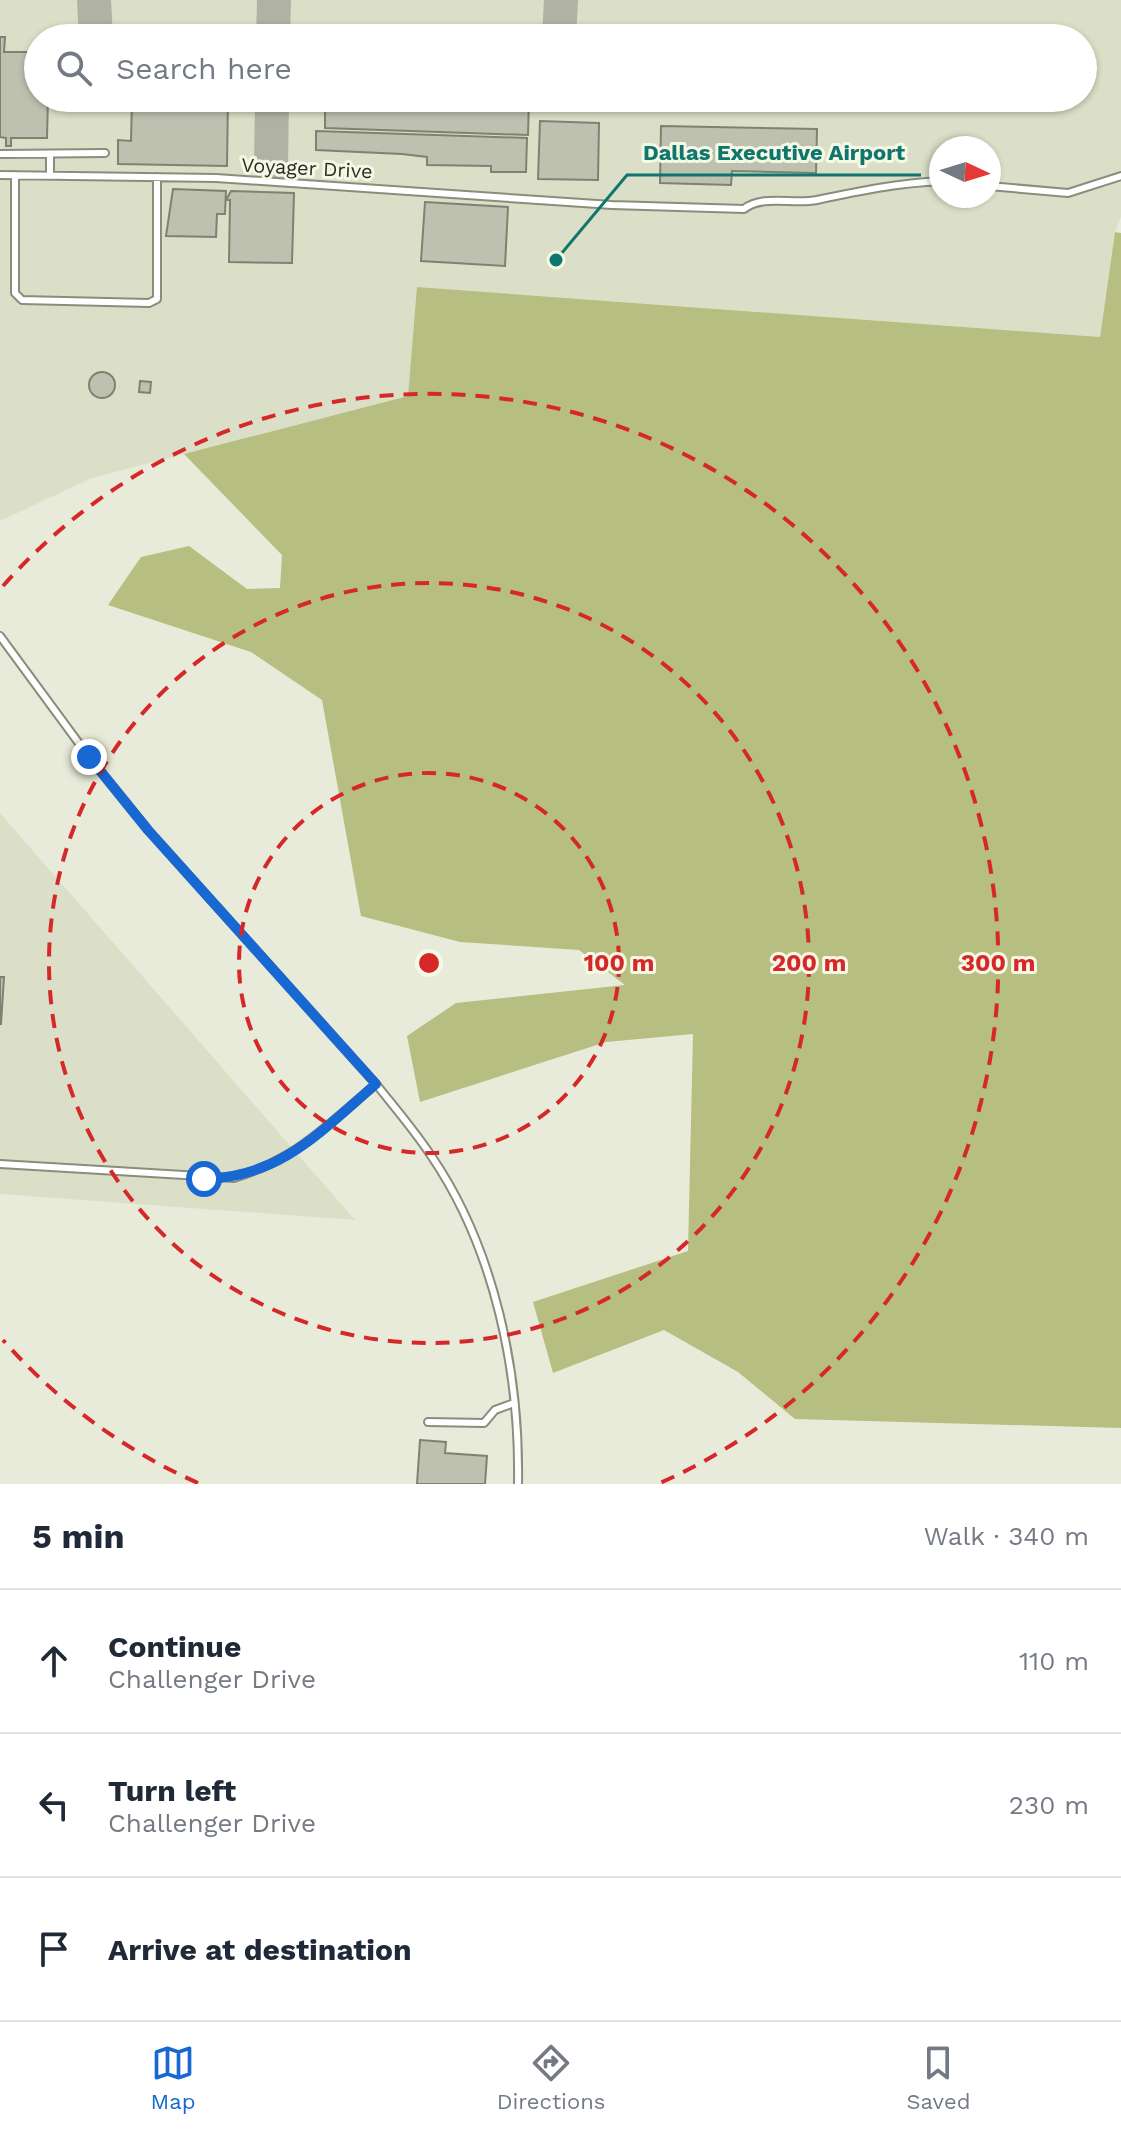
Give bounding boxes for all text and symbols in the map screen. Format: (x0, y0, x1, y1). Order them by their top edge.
search box (24, 24, 1097, 112)
icon: search (52, 46, 96, 90)
text: Search here (116, 51, 292, 86)
callout: Dallas Executive Airport (627, 129, 921, 175)
north arrow (929, 136, 1001, 208)
text: Dallas Executive Airport (643, 140, 905, 165)
street label: Voyager Drive (241, 153, 373, 183)
route end (71, 739, 107, 775)
centre of rings (415, 949, 443, 977)
text: 100 m (584, 949, 654, 977)
text: 200 m (772, 949, 846, 977)
text: 300 m (961, 949, 1035, 977)
route start (186, 1161, 222, 1197)
text: 5 min (32, 1516, 125, 1556)
text: Walk · 340 m (924, 1521, 1089, 1551)
text: Continue (108, 1629, 241, 1664)
icon: ahead (32, 1639, 76, 1683)
text: 110 m (1019, 1646, 1089, 1676)
text: Challenger Drive (108, 1664, 316, 1694)
text: Turn left (108, 1773, 236, 1808)
icon: left (32, 1783, 76, 1827)
text: 230 m (1009, 1790, 1089, 1820)
text: Challenger Drive (108, 1808, 316, 1838)
icon: arrive (32, 1927, 76, 1971)
text: Arrive at destination (108, 1932, 412, 1967)
tab: Map (151, 2041, 195, 2114)
tab: Directions (497, 2041, 605, 2114)
tab: Saved (907, 2041, 970, 2114)

